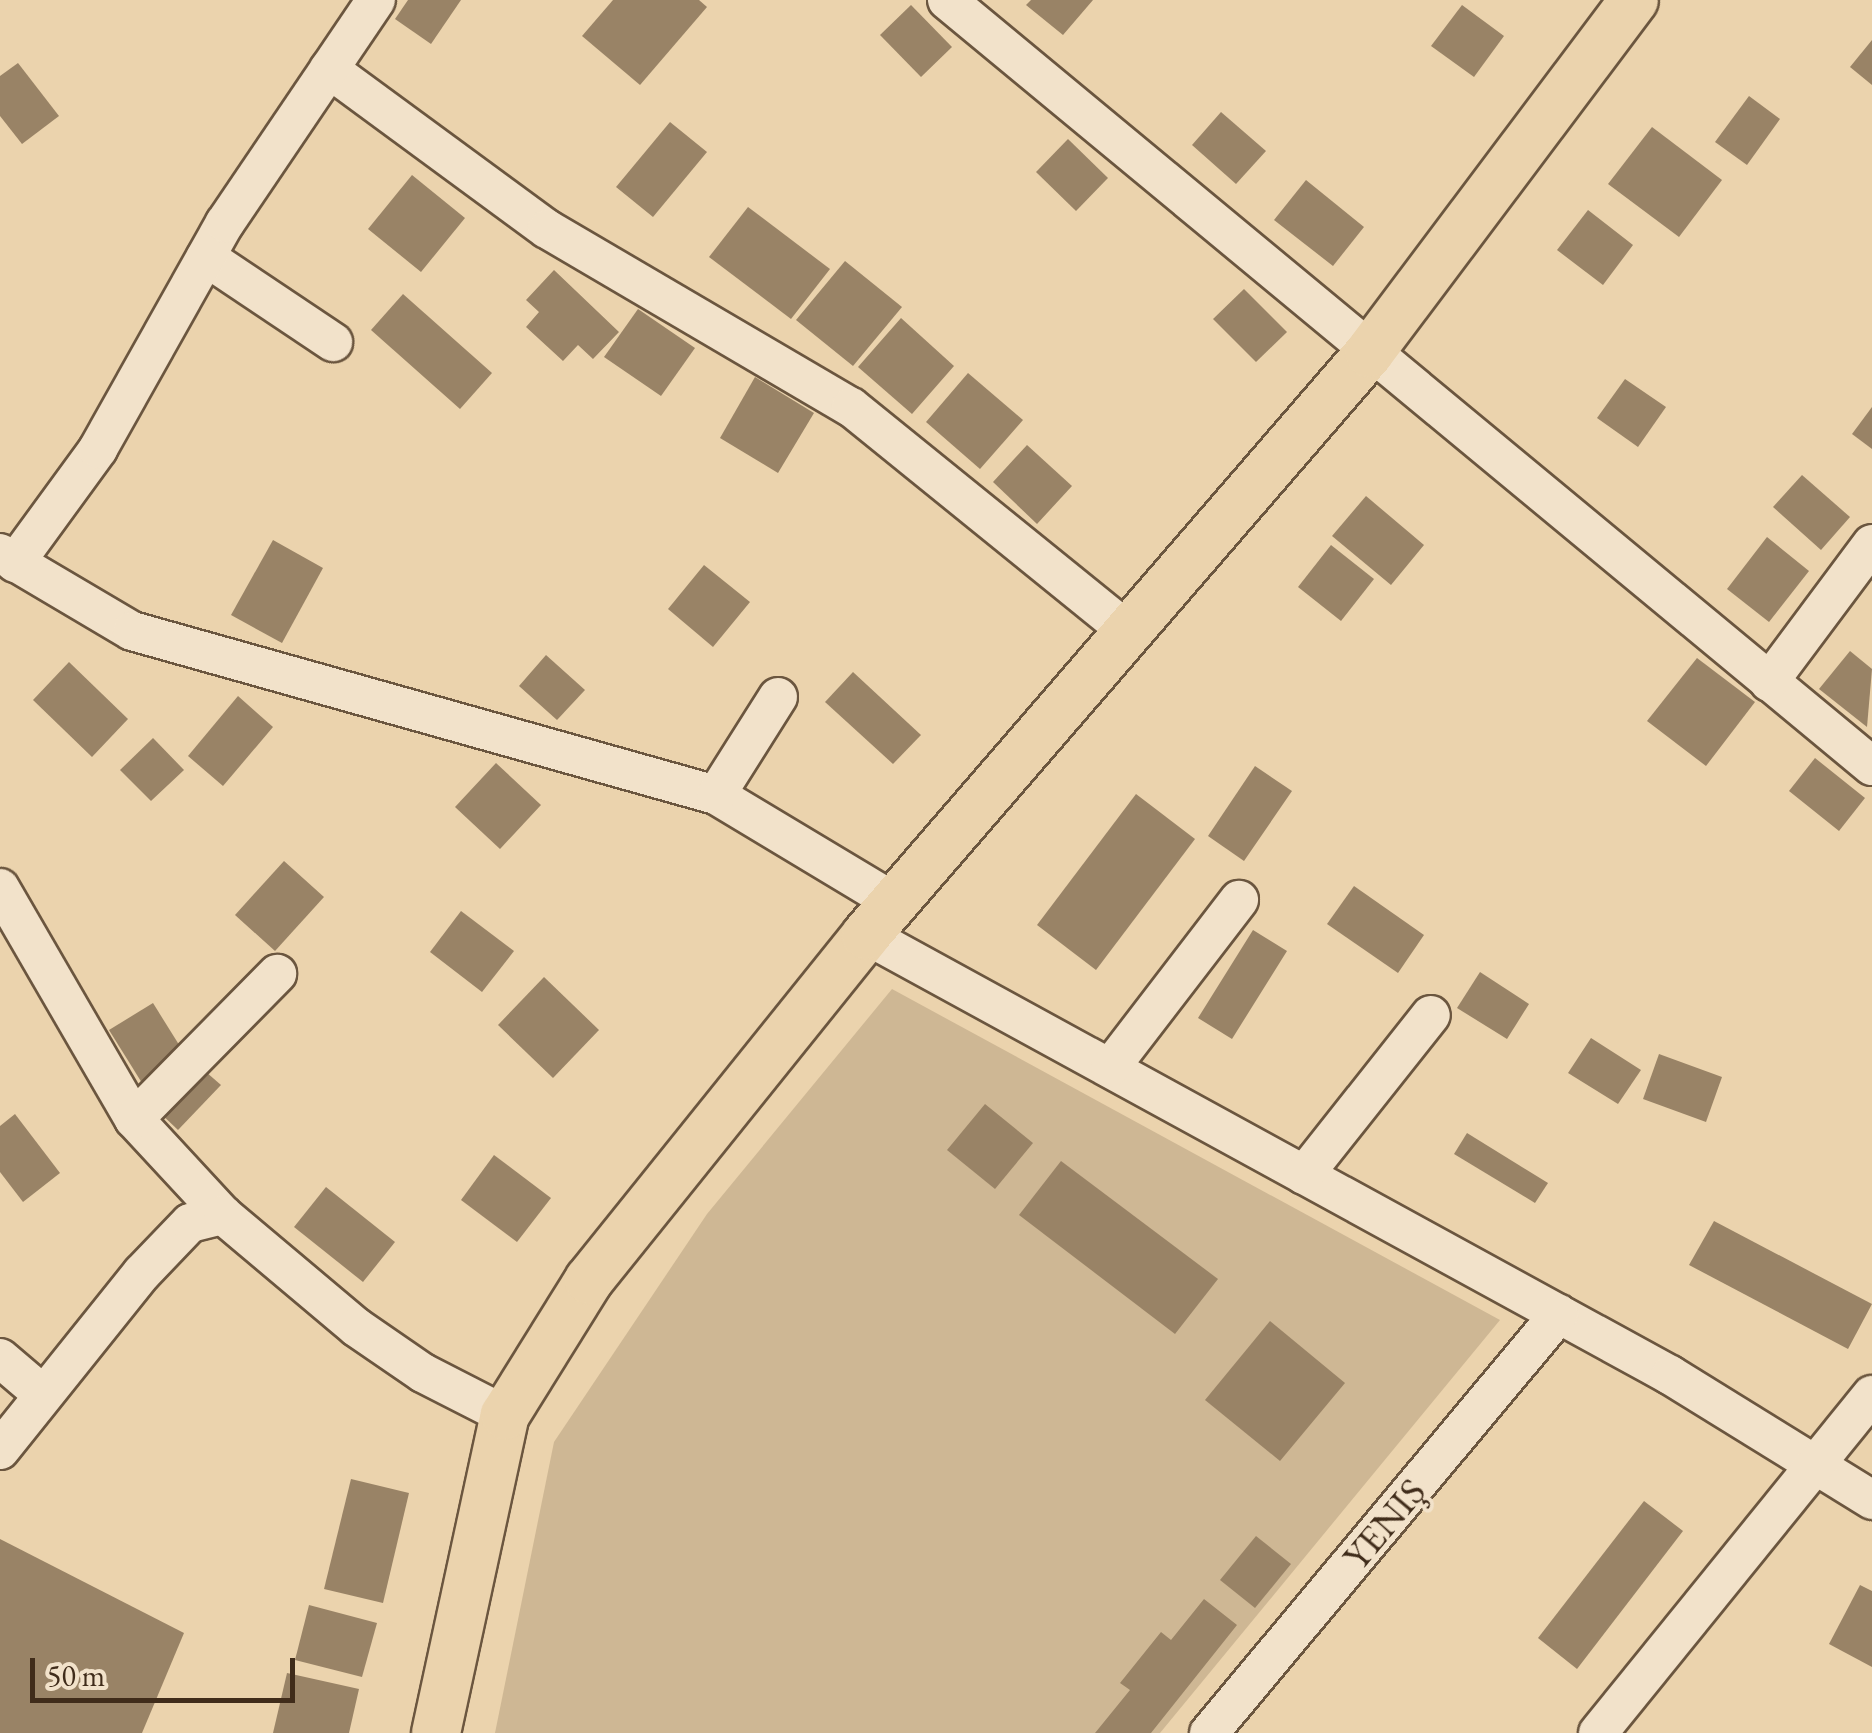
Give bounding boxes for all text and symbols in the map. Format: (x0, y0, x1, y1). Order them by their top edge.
street label: YENIŞ (1333, 1469, 1435, 1579)
scale bar (35, 1638, 300, 1700)
text: 50 m (47, 1656, 105, 1695)

